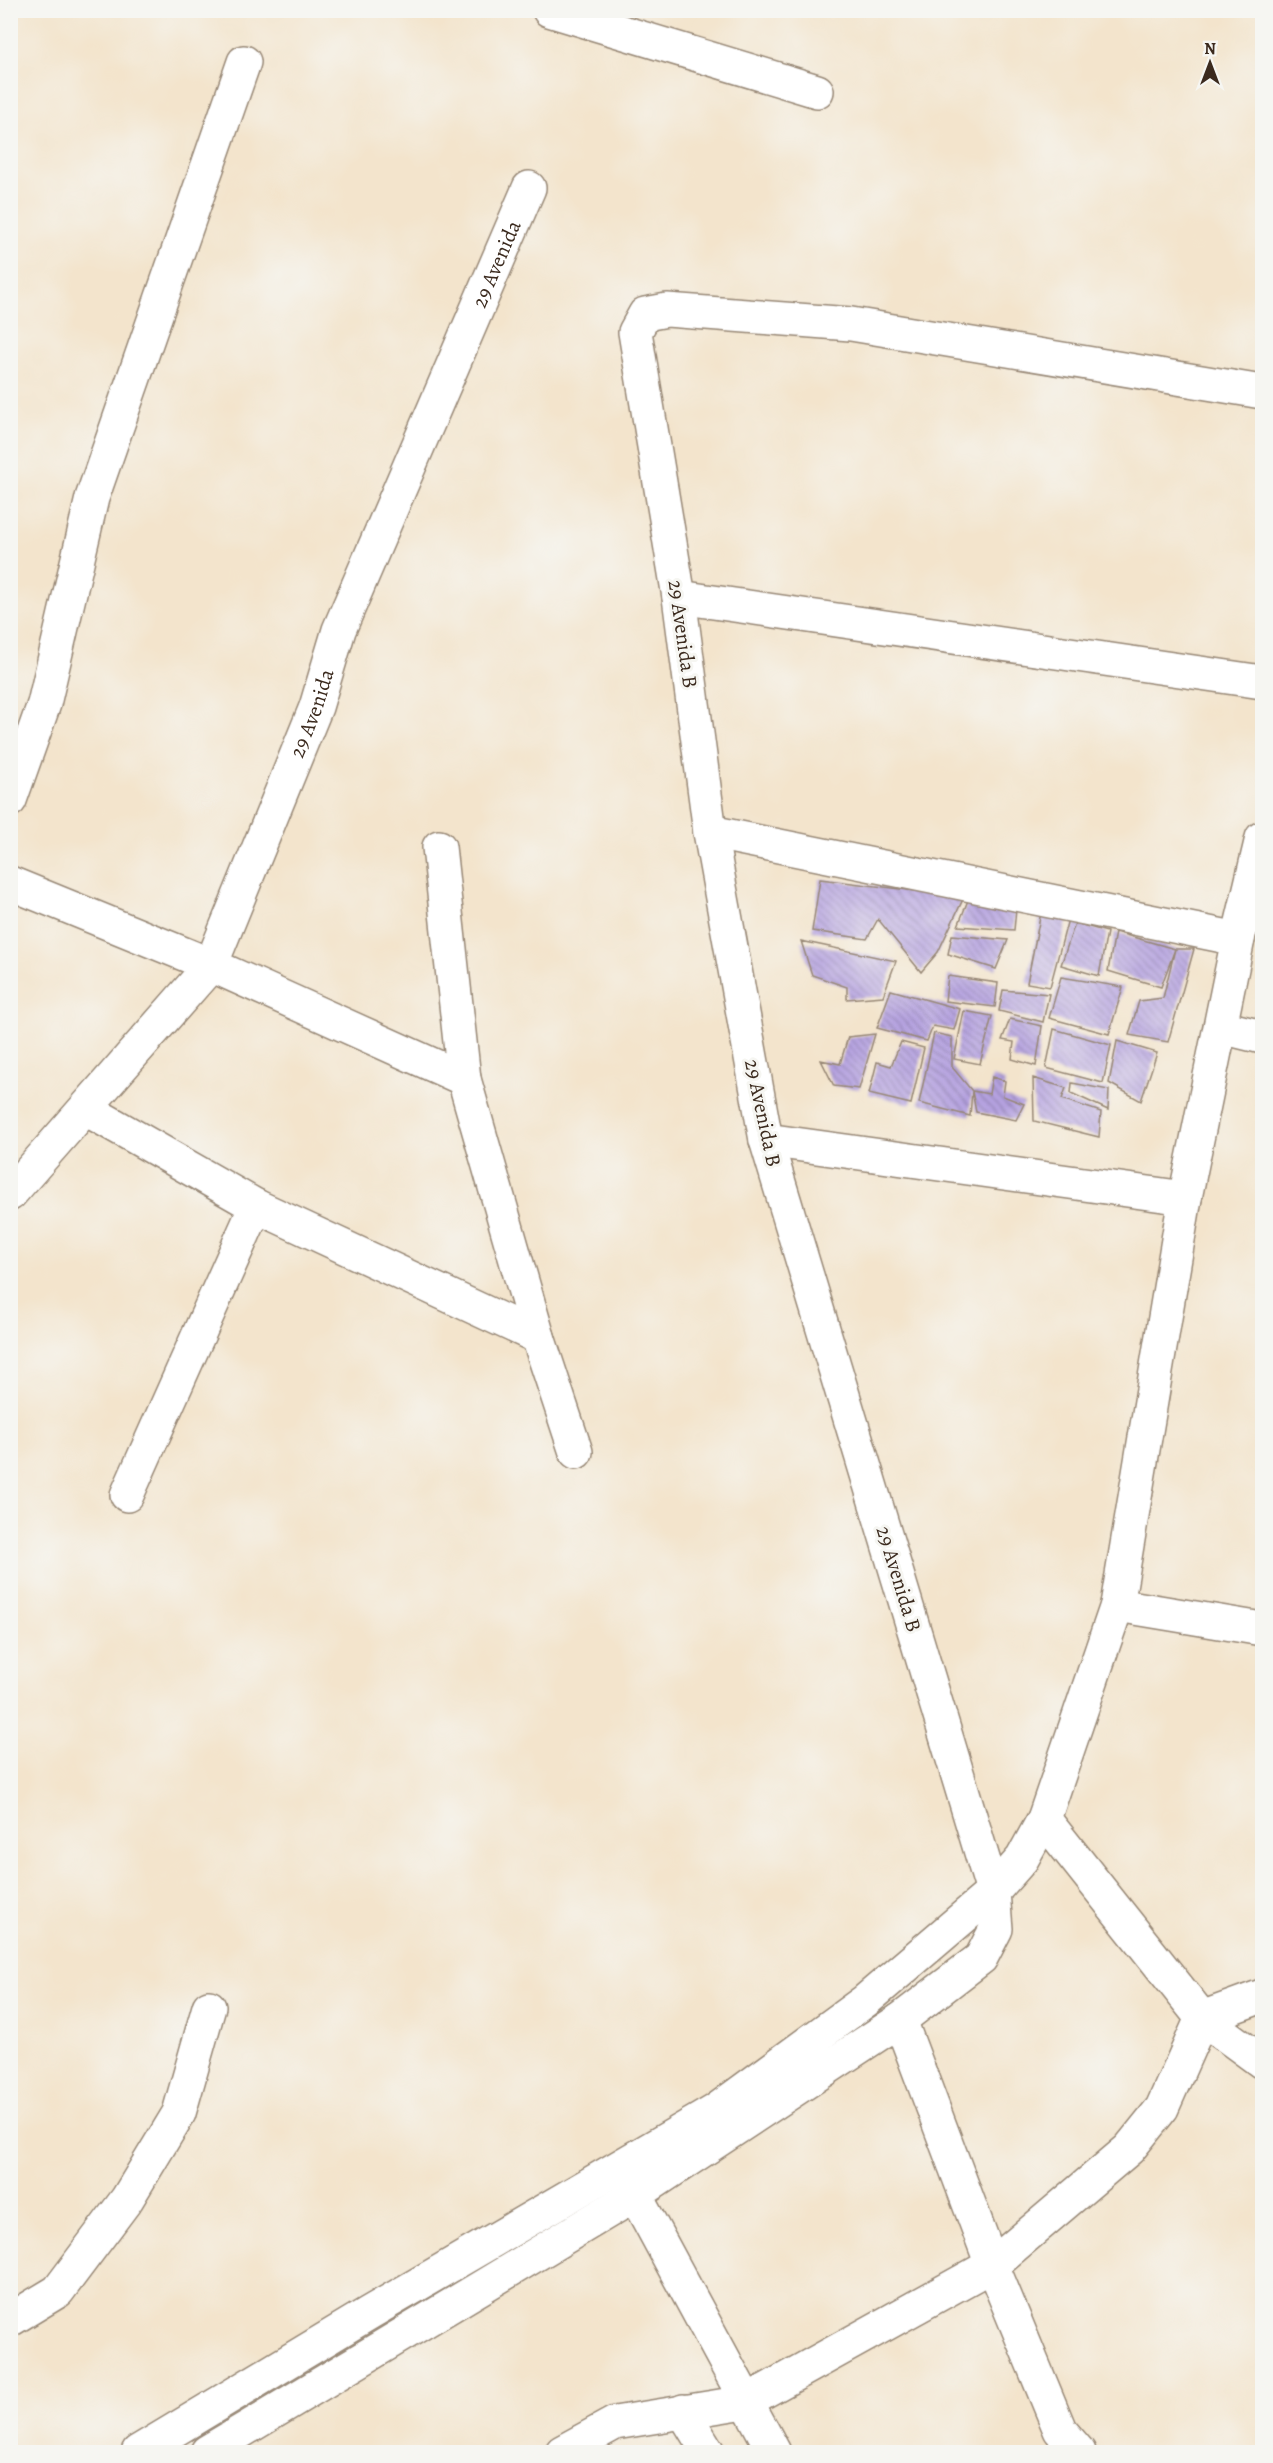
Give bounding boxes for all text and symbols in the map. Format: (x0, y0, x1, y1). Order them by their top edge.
north arrow (1180, 33, 1240, 93)
text: N (1204, 38, 1216, 60)
street label: 29 Avenida (465, 216, 528, 312)
street label: 29 Avenida B (662, 578, 704, 690)
street label: 29 Avenida (283, 665, 341, 762)
street label: 29 Avenida B (738, 1057, 788, 1169)
street label: 29 Avenida B (870, 1523, 928, 1635)

